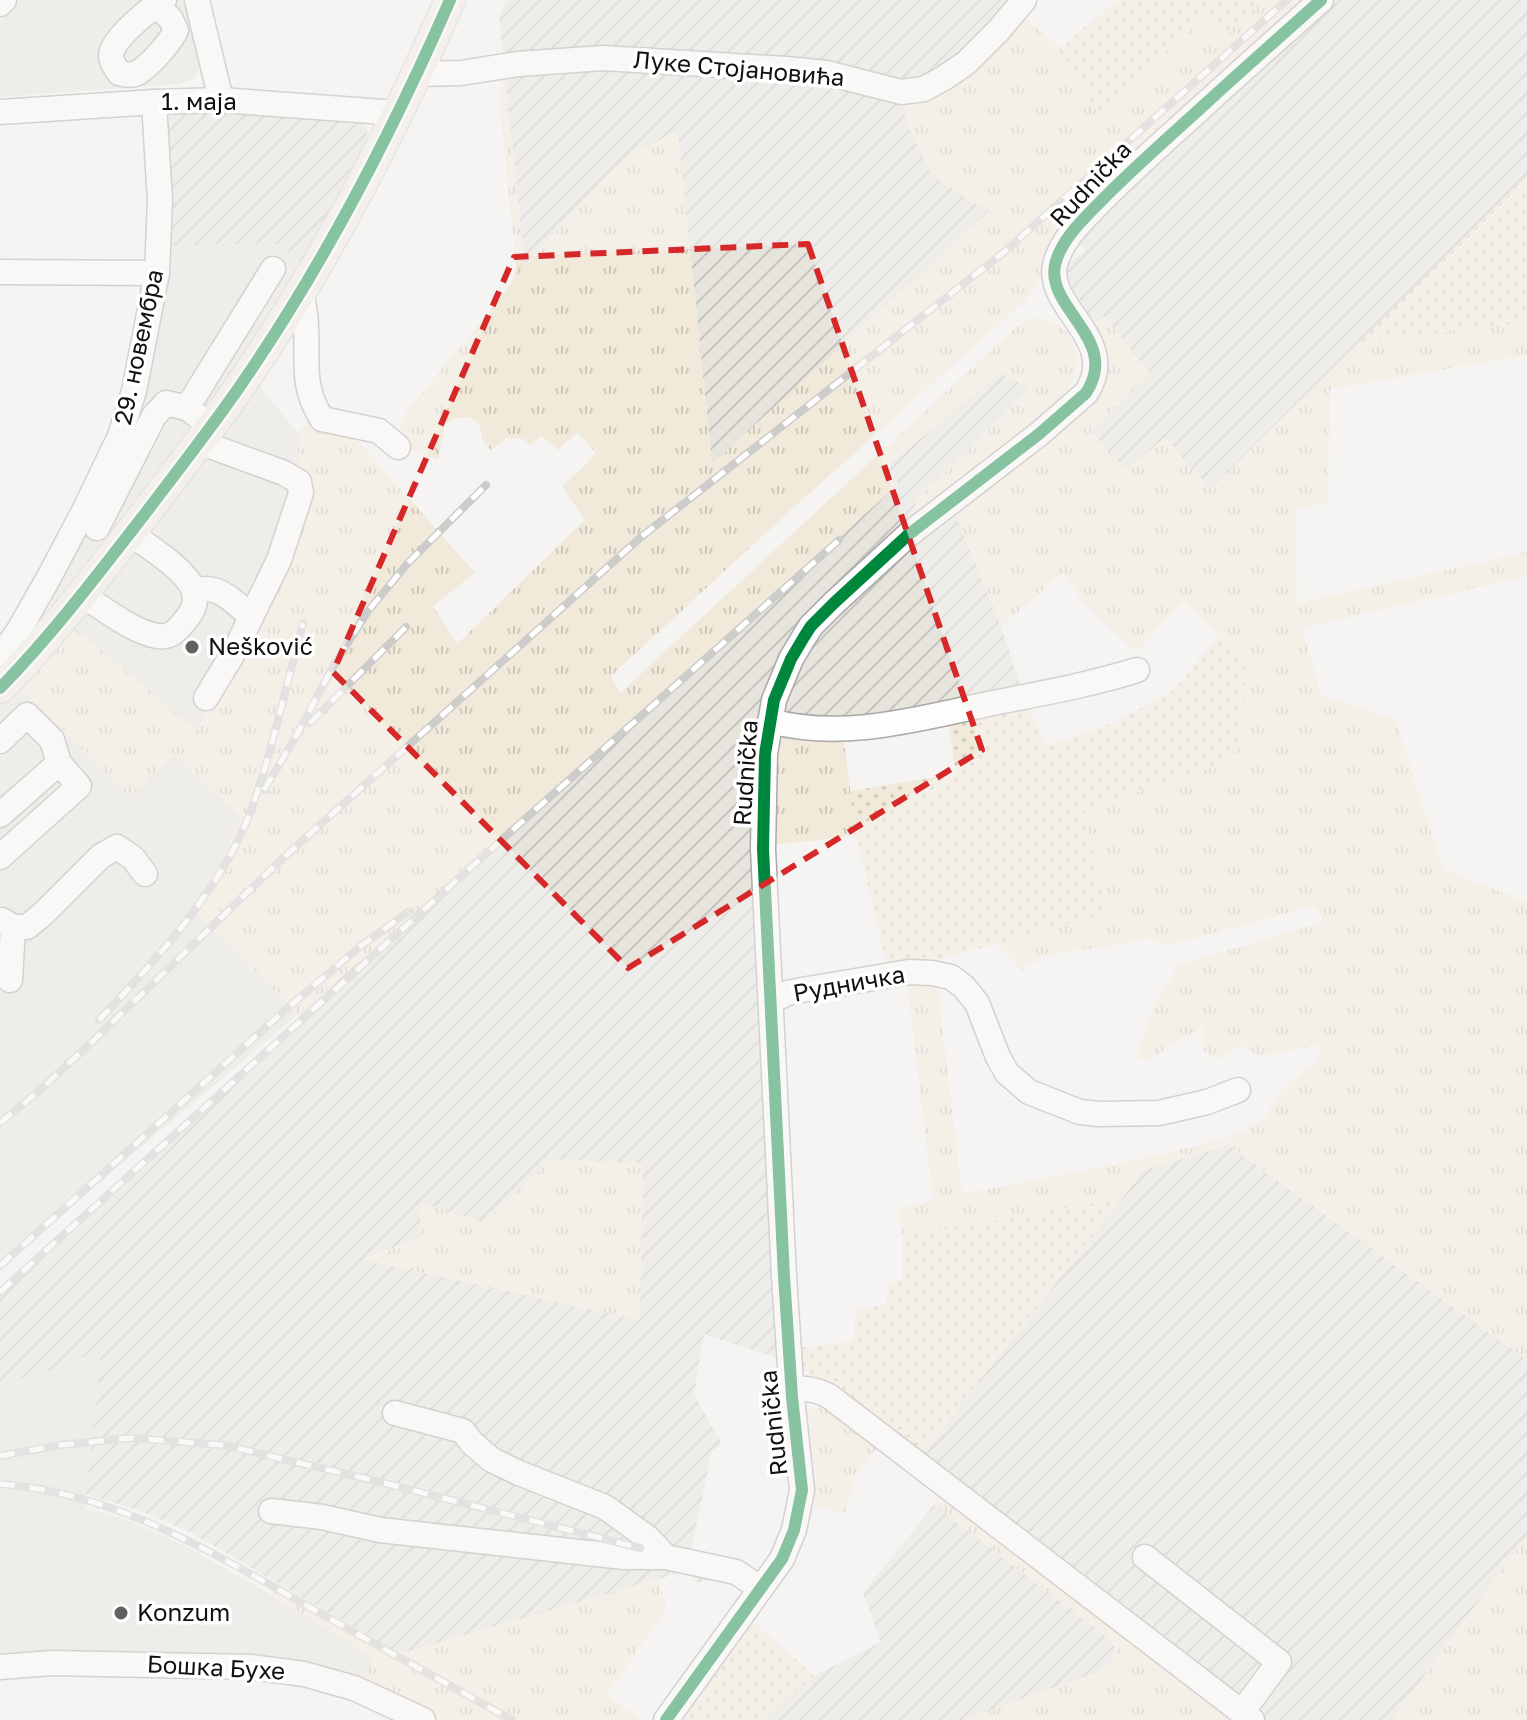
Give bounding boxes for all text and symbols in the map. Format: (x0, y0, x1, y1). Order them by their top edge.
street label: Луке Стојановића (632, 44, 846, 91)
street label: 1. маја (161, 86, 237, 115)
street label: Rudnička (1043, 134, 1137, 232)
street label: 29. новембра (107, 266, 168, 427)
place label: Nešković (208, 631, 313, 660)
marker: Nešković (183, 638, 201, 656)
street label: Rudnička (726, 719, 763, 827)
street label: Рудничка (790, 958, 907, 1007)
street label: Rudnička (753, 1369, 792, 1478)
place label: Konzum (137, 1597, 230, 1626)
marker: Konzum (112, 1604, 130, 1622)
street label: Бошка Бухе (146, 1648, 286, 1685)

